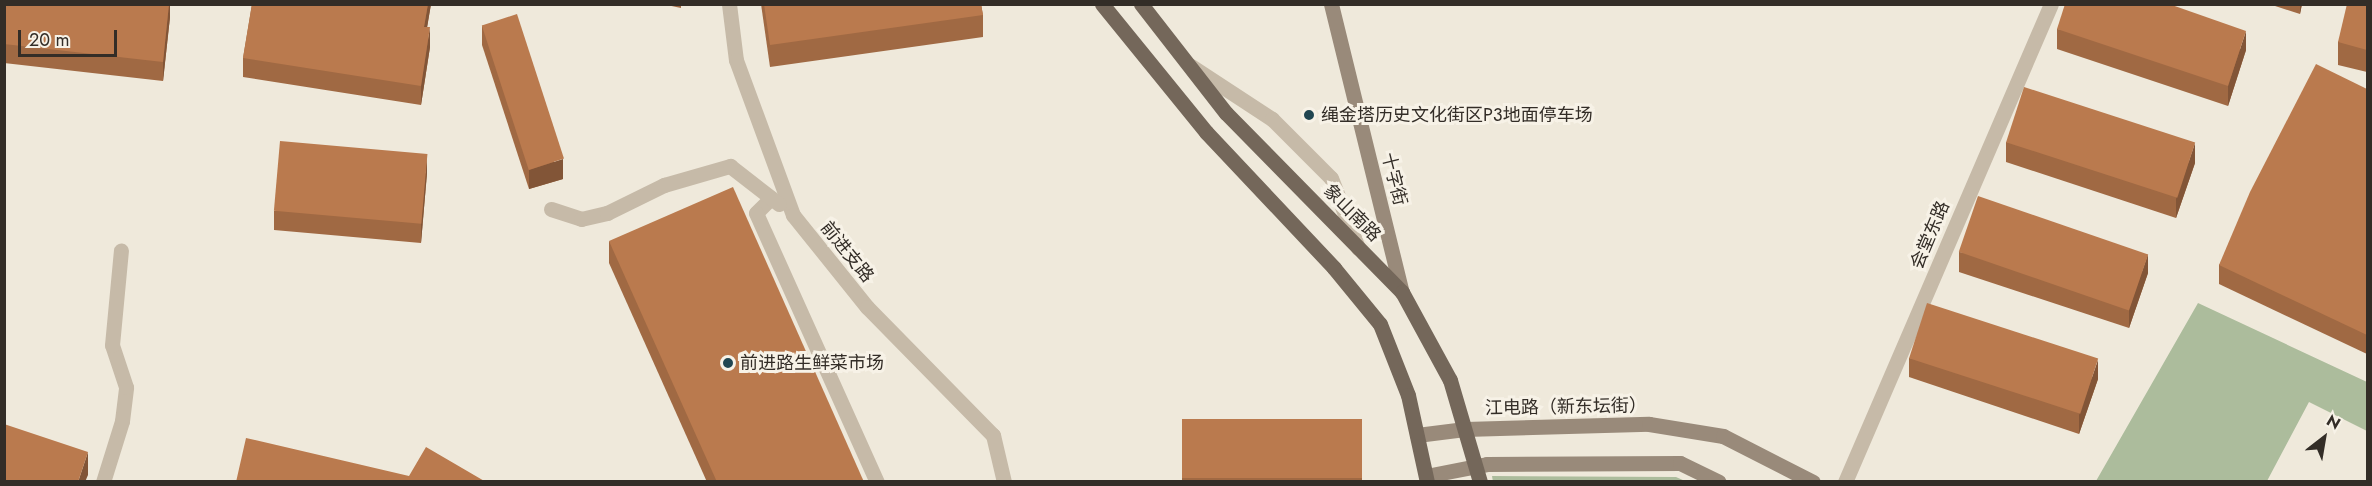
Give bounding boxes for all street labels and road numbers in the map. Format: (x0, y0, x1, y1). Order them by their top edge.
street label: 十字街 (1377, 150, 1411, 208)
street label: 象山南路 (1319, 180, 1385, 246)
street label: 会堂东路 (1906, 198, 1954, 272)
street label: 前进支路 (816, 217, 878, 287)
street label: 江电路（新东坛街） (1485, 395, 1647, 419)

